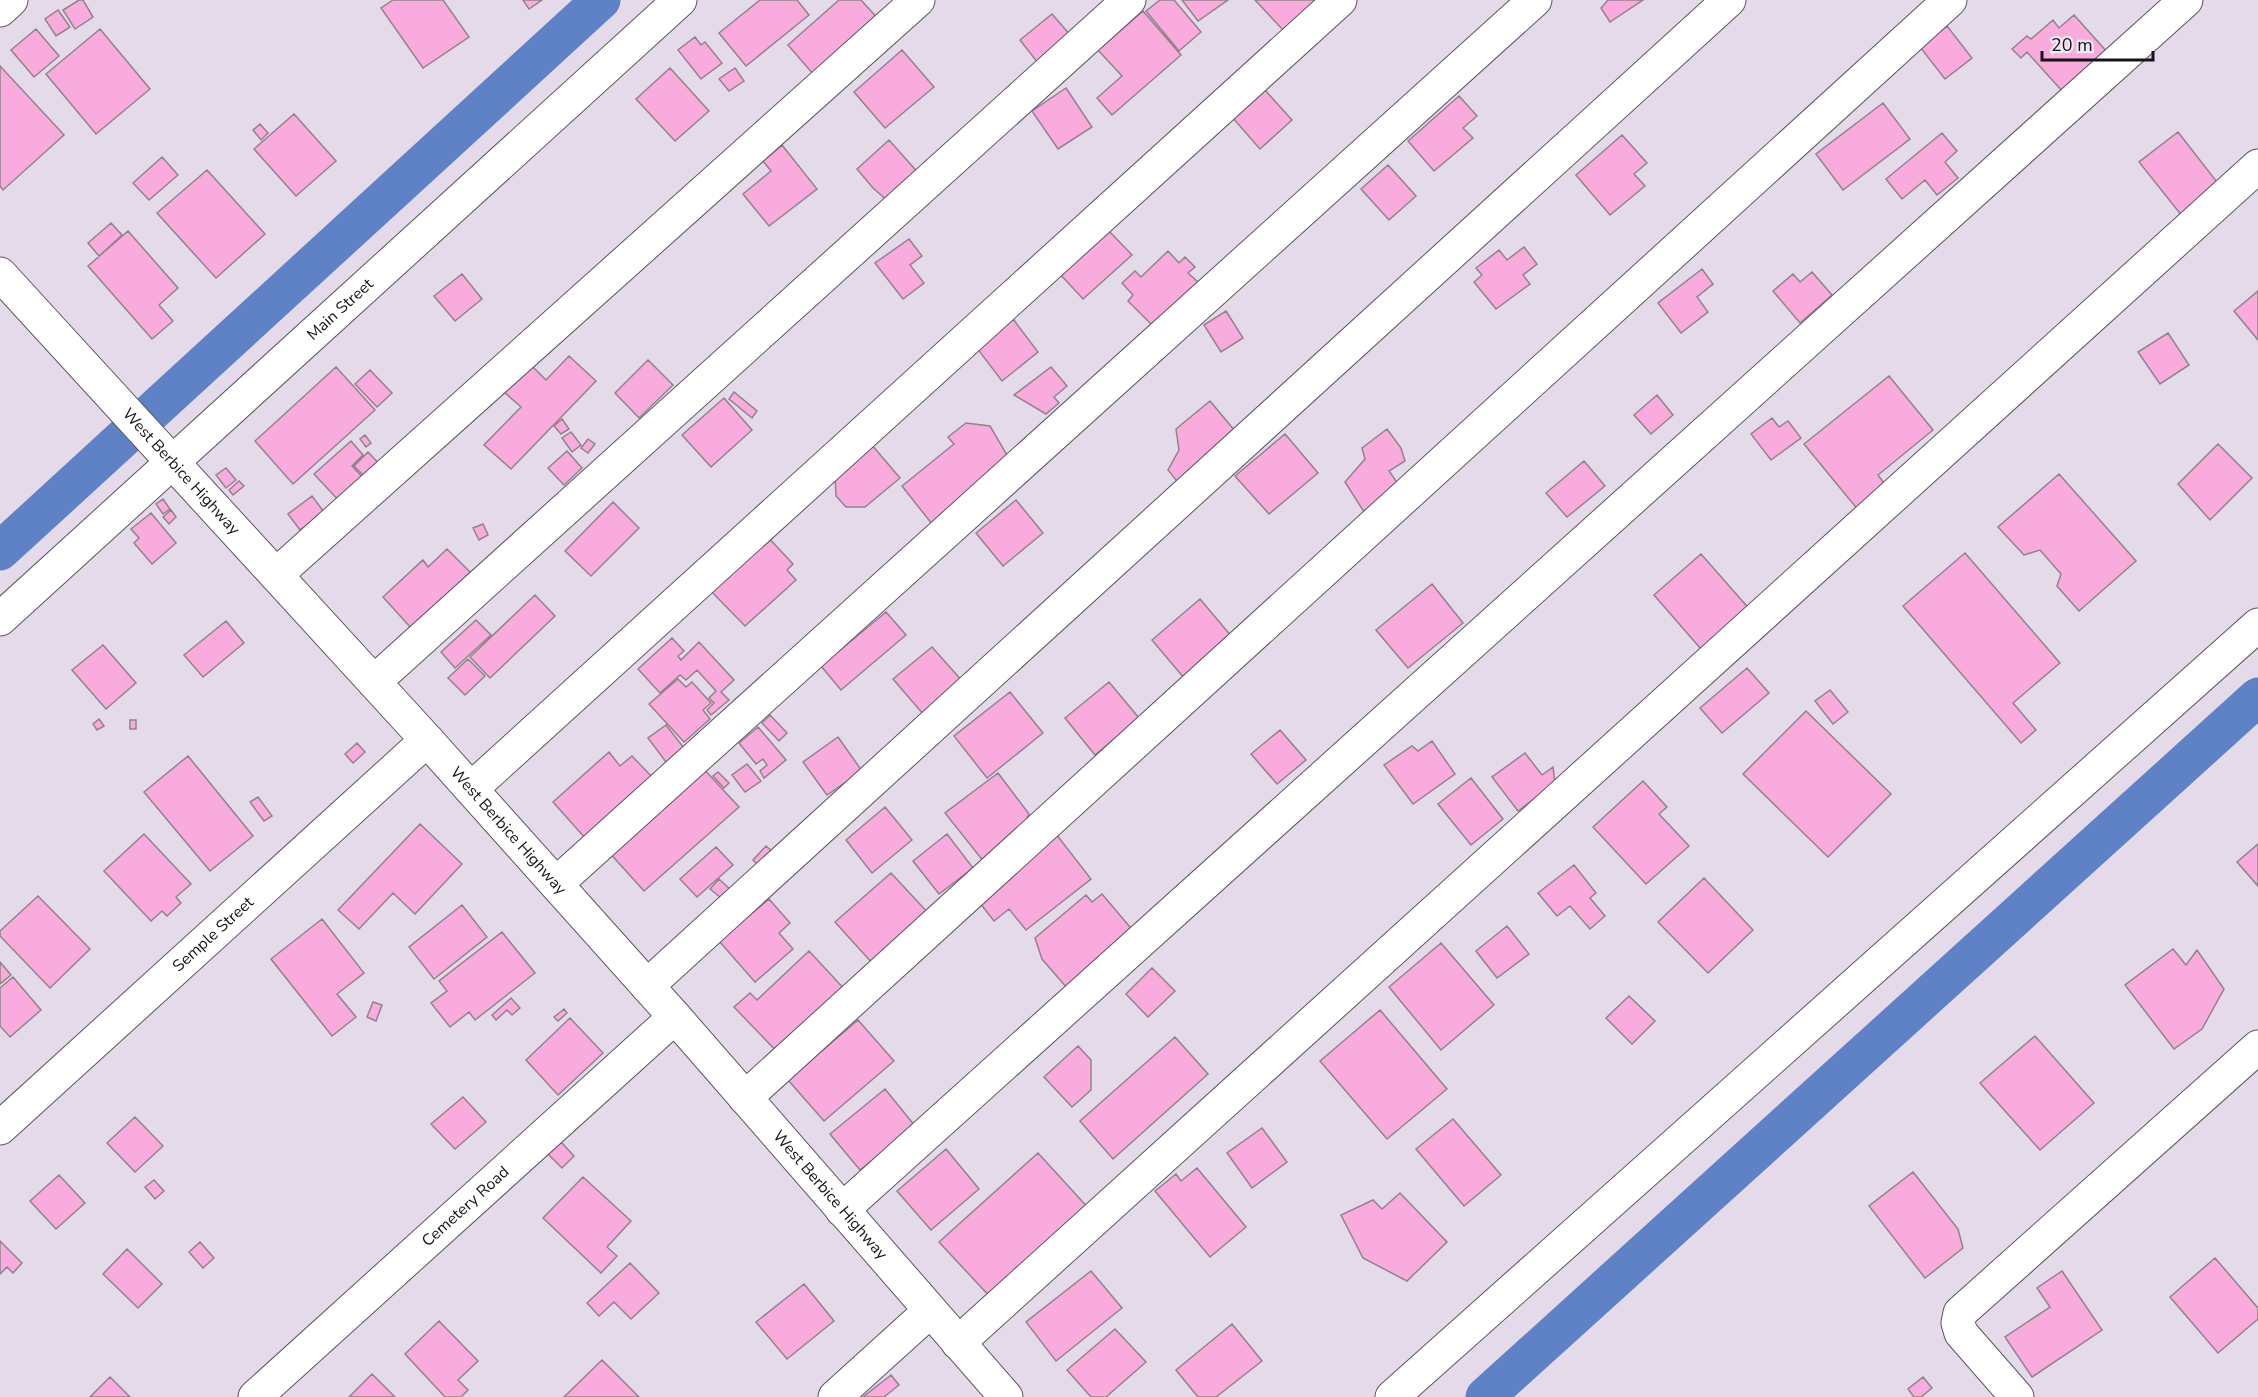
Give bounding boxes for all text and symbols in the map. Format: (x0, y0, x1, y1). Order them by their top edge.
scale bar (2042, 24, 2153, 62)
text: 20 m (2051, 33, 2093, 57)
street label: Main Street (302, 273, 378, 345)
street label: West Berbice Highway (117, 403, 245, 540)
street label: West Berbice Highway (445, 762, 572, 900)
street label: Semple Street (168, 891, 259, 977)
street label: West Berbice Highway (768, 1126, 893, 1265)
street label: Cemetery Road (417, 1161, 514, 1252)

